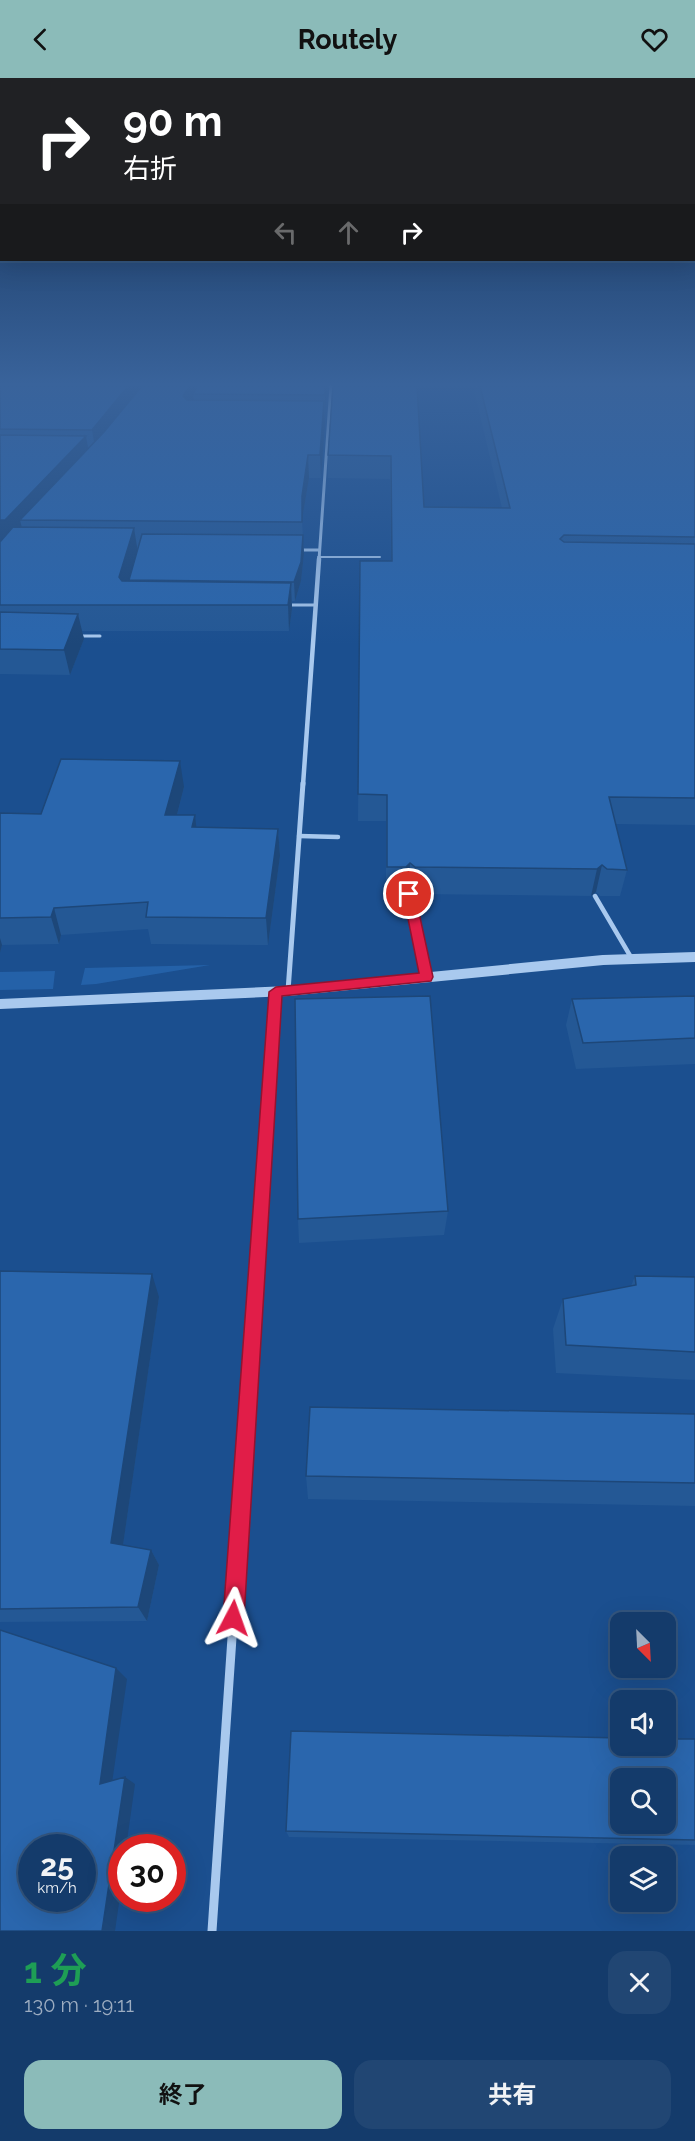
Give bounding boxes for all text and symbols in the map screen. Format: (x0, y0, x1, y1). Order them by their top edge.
icon: back (24, 23, 57, 56)
icon: heart (638, 23, 671, 56)
text: Routely (298, 24, 397, 55)
text: 90 m (123, 97, 223, 146)
icon: right (24, 102, 102, 180)
text: 右折 (123, 153, 177, 184)
icon: left (269, 216, 302, 249)
icon: ahead (332, 216, 365, 249)
icon: right (395, 216, 428, 249)
pin (383, 868, 434, 919)
icon: arrive (392, 877, 425, 910)
position arrow (201, 1586, 265, 1650)
north arrow (610, 1612, 676, 1678)
map controls (610, 1612, 676, 1912)
button: sound (610, 1690, 676, 1756)
button: search (610, 1768, 676, 1834)
speed limit sign: 30 (108, 1834, 186, 1912)
button: layers (610, 1846, 676, 1912)
text: 25 (40, 1848, 74, 1883)
text: km/h (37, 1879, 77, 1897)
text: 1 分 (24, 1949, 86, 1991)
button: close (608, 1951, 671, 2014)
text: 130 m · 19:11 (24, 1993, 134, 2017)
button: 終了 (24, 2060, 342, 2129)
button: 共有 (354, 2060, 671, 2129)

